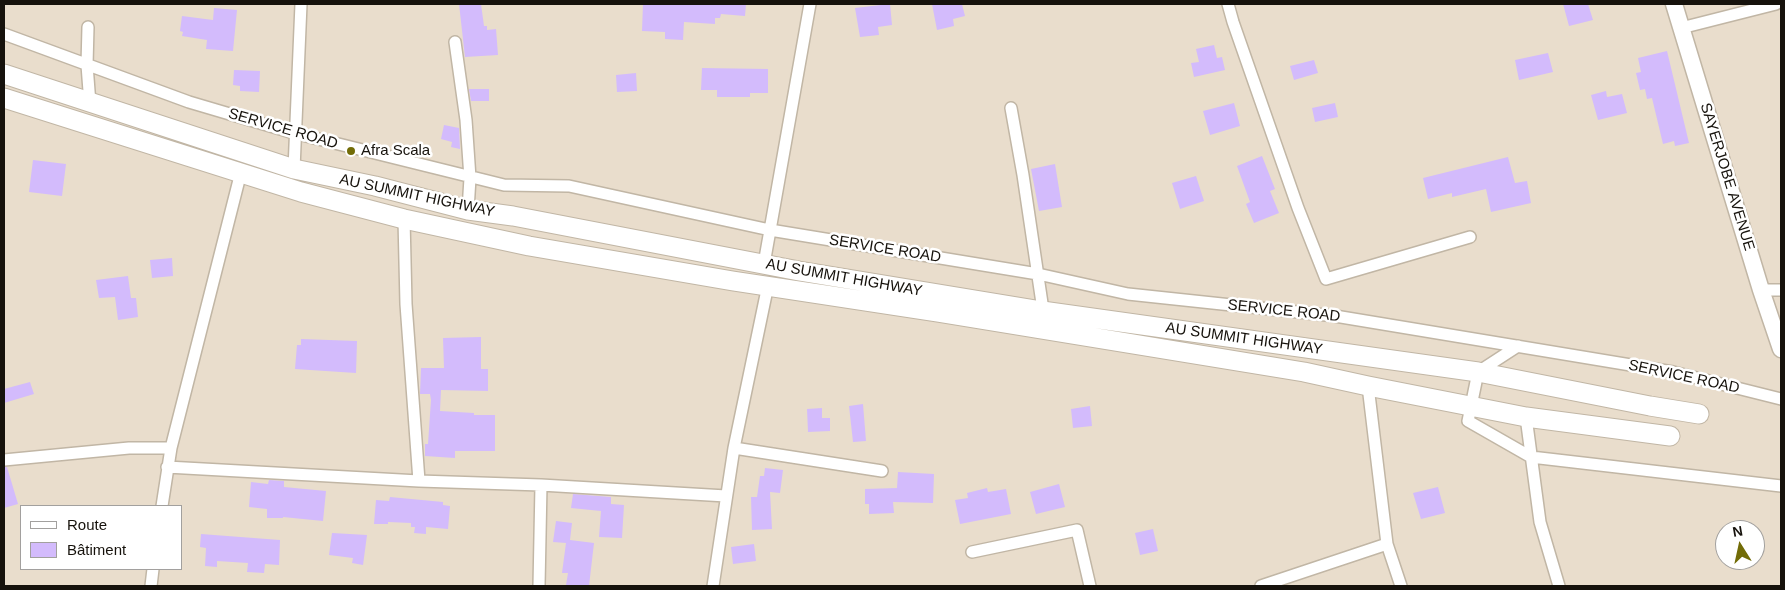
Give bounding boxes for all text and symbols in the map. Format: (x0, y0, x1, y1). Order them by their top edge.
street label: SAYERJOBE AVENUE (1696, 101, 1758, 253)
street label: SERVICE ROAD (226, 105, 340, 153)
place label: Afra Scala (361, 142, 430, 160)
marker: Afra Scala (345, 145, 357, 157)
street label: AU SUMMIT HIGHWAY (338, 171, 496, 221)
street label: SERVICE ROAD (828, 231, 942, 267)
street label: AU SUMMIT HIGHWAY (764, 255, 924, 301)
street label: SERVICE ROAD (1227, 296, 1341, 326)
street label: AU SUMMIT HIGHWAY (1164, 319, 1324, 359)
street label: SERVICE ROAD (1627, 356, 1741, 398)
legend (20, 505, 182, 570)
text: Route (67, 516, 107, 533)
north arrow (1715, 520, 1765, 570)
text: N (1731, 522, 1744, 540)
text: Bâtiment (67, 541, 126, 558)

